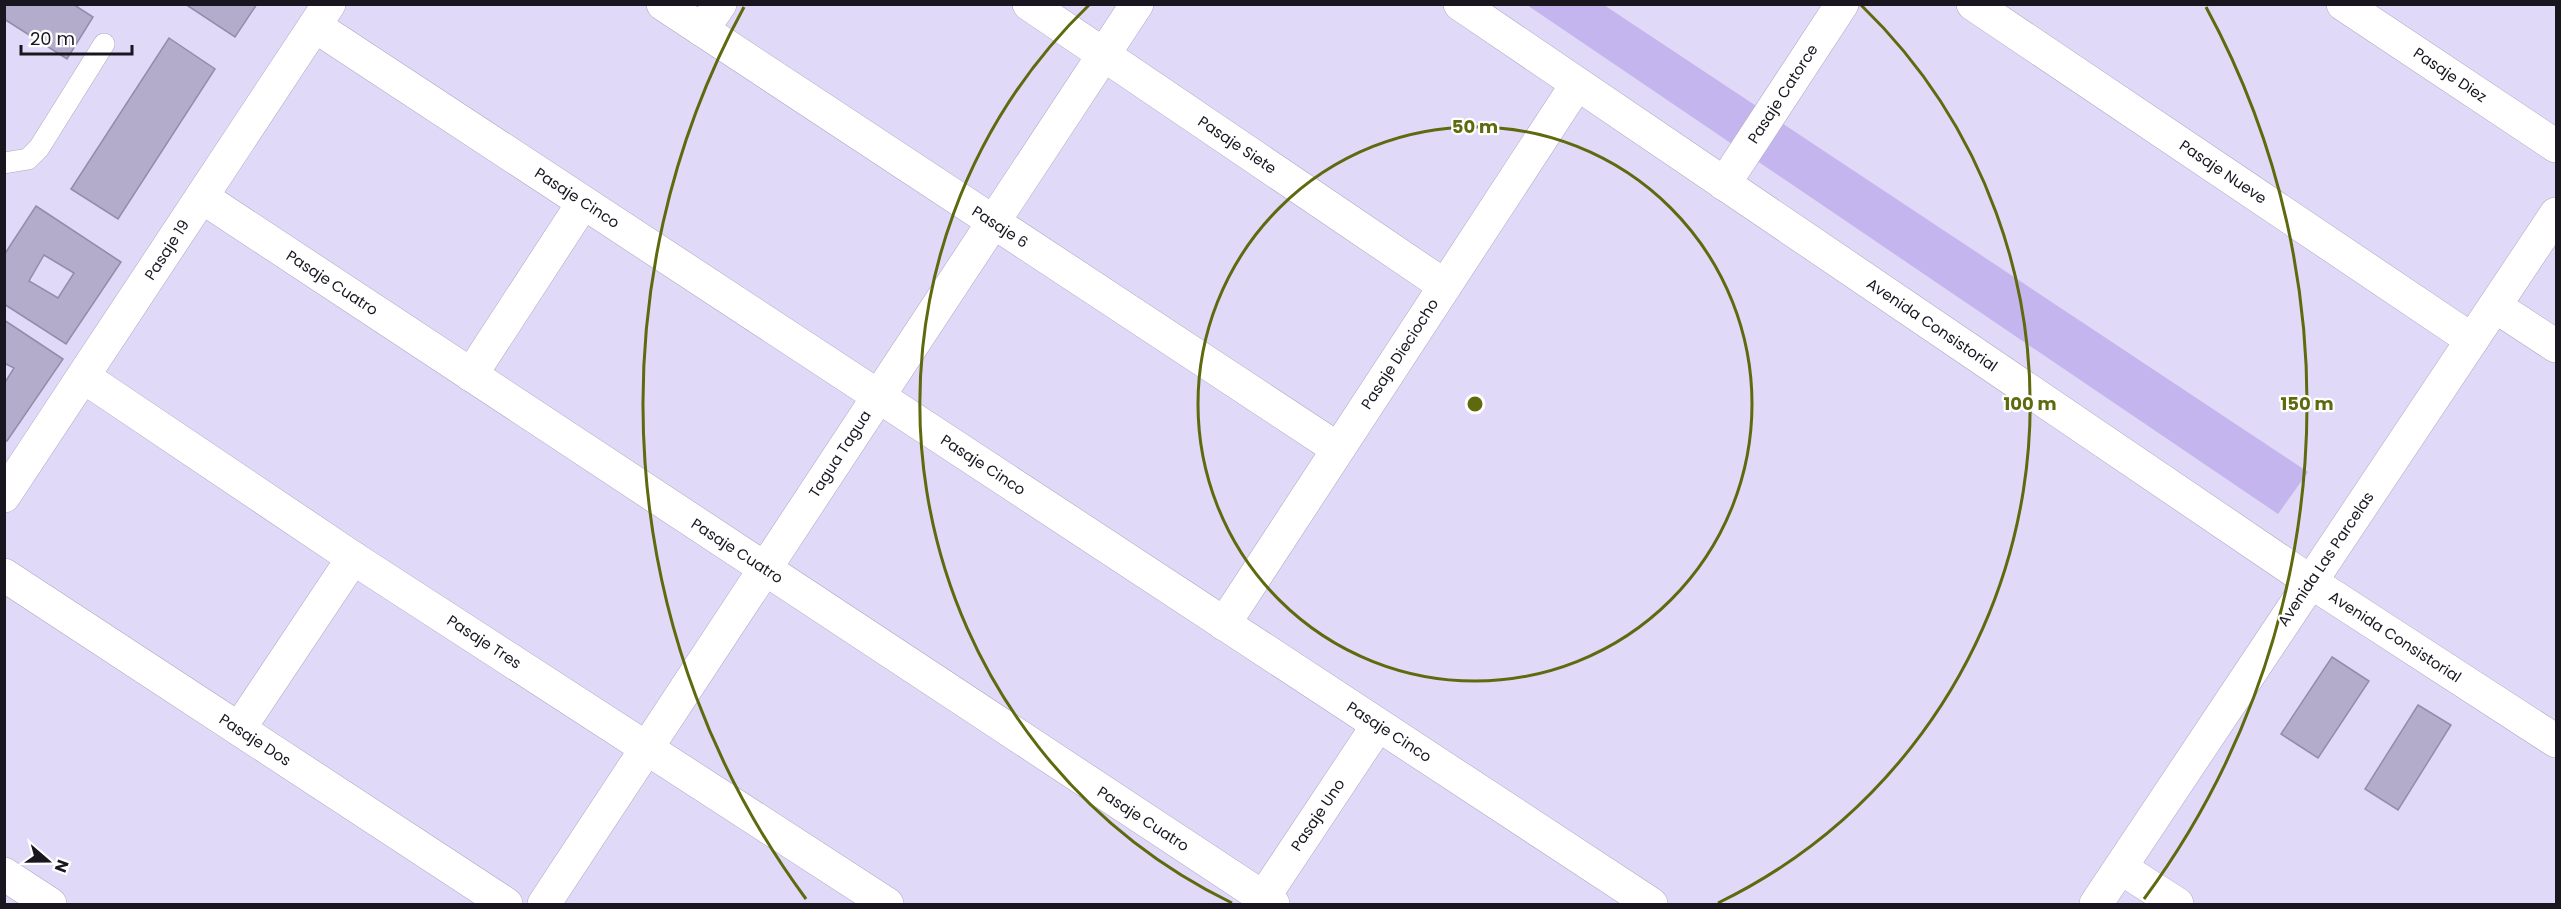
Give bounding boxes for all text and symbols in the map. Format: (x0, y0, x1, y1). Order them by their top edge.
scale bar (21, 18, 132, 56)
text: 20 m (30, 26, 75, 51)
street label: Pasaje Catorce (1743, 40, 1823, 148)
street label: Pasaje Diez (2409, 42, 2491, 107)
street label: Pasaje Siete (1194, 111, 1281, 179)
text: 50 m (1452, 114, 1498, 139)
street label: Pasaje Nueve (2176, 135, 2271, 209)
street label: Pasaje Cinco (531, 162, 624, 233)
street label: Pasaje 6 (968, 201, 1033, 253)
street label: Pasaje 19 (139, 215, 194, 284)
street label: Pasaje Cuatro (282, 245, 382, 320)
street label: Avenida Consistorial (1863, 273, 2002, 376)
street label: Pasaje Dieciocho (1356, 294, 1443, 413)
text: 100 m (2003, 391, 2057, 416)
text: 150 m (2280, 391, 2334, 416)
centre of rings (1465, 394, 1485, 414)
street label: Tagua Tagua (803, 406, 876, 501)
street label: Pasaje Cinco (937, 429, 1030, 500)
street label: Avenida Las Parcelas (2273, 487, 2379, 630)
street label: Pasaje Cuatro (687, 513, 787, 588)
street label: Avenida Consistorial (2325, 586, 2465, 687)
street label: Pasaje Tres (443, 610, 526, 674)
street label: Pasaje Cinco (1343, 696, 1436, 767)
street label: Pasaje Dos (215, 708, 295, 771)
street label: Pasaje Uno (1286, 774, 1350, 855)
street label: Pasaje Cuatro (1093, 781, 1193, 856)
north arrow (18, 831, 78, 891)
text: N (49, 856, 74, 876)

